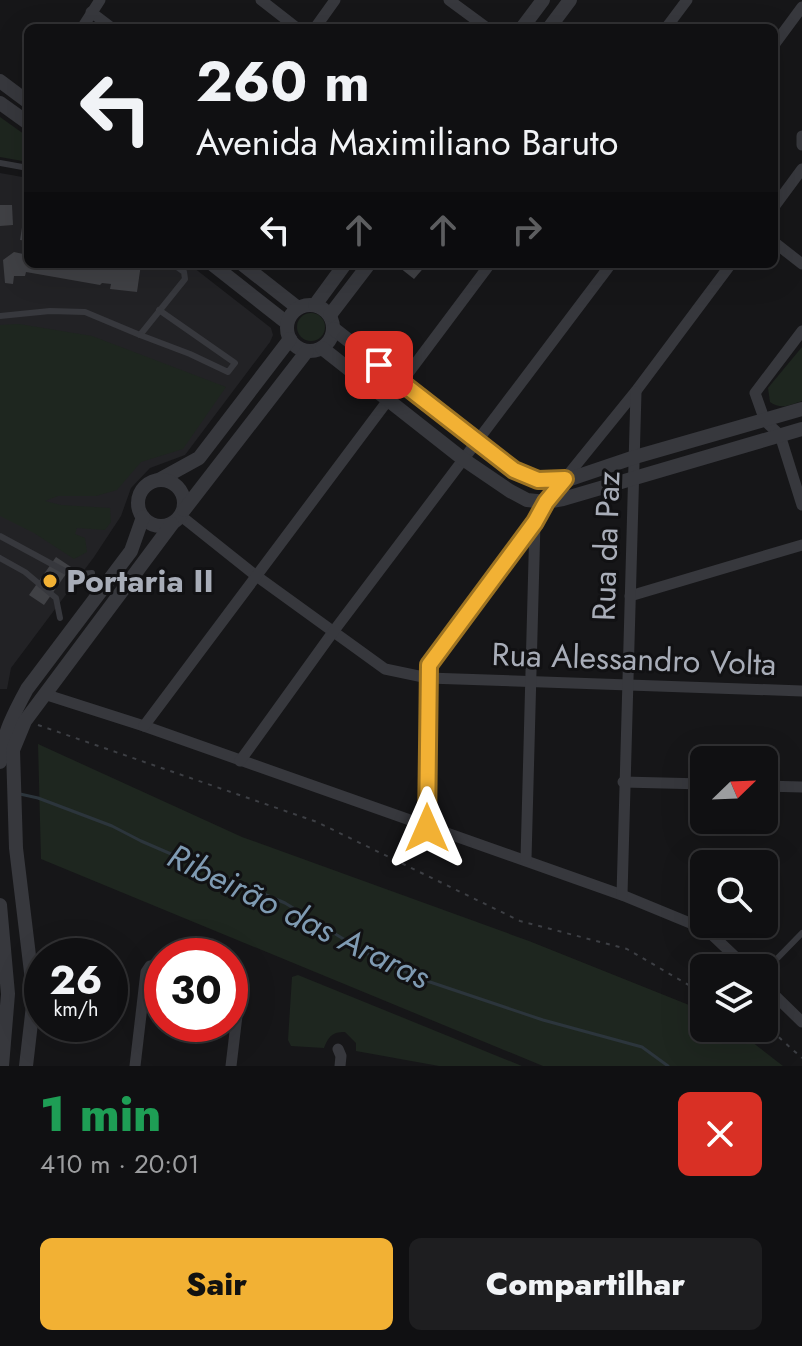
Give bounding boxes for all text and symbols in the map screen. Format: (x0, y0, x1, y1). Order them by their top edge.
text: 260 m (196, 41, 370, 122)
icon: left (64, 56, 168, 160)
text: Avenida Maximiliano Baruto (196, 116, 618, 168)
icon: left (253, 208, 297, 252)
icon: ahead (337, 208, 381, 252)
icon: ahead (421, 208, 465, 252)
icon: right (505, 208, 549, 252)
pin (345, 331, 413, 399)
icon: arrive (357, 343, 401, 387)
street label: Rua da Paz (580, 470, 632, 622)
place label: Portaria II (66, 558, 214, 604)
marker: Portaria II (41, 572, 59, 590)
street label: Rua Alessandro Volta (491, 631, 777, 687)
north arrow (690, 746, 778, 834)
map controls (690, 746, 778, 1042)
position arrow (385, 786, 469, 870)
water label: Ribeirão das Araras (159, 832, 439, 1002)
button: search (690, 850, 778, 938)
speed limit sign: 30 (144, 938, 248, 1042)
text: 26 (50, 951, 103, 1009)
button: layers (690, 954, 778, 1042)
text: km/h (53, 995, 99, 1024)
text: 1 min (40, 1080, 161, 1149)
button: close (678, 1092, 762, 1176)
text: 410 m · 20:01 (40, 1145, 199, 1183)
button: Sair (40, 1238, 393, 1330)
button: Compartilhar (409, 1238, 762, 1330)

